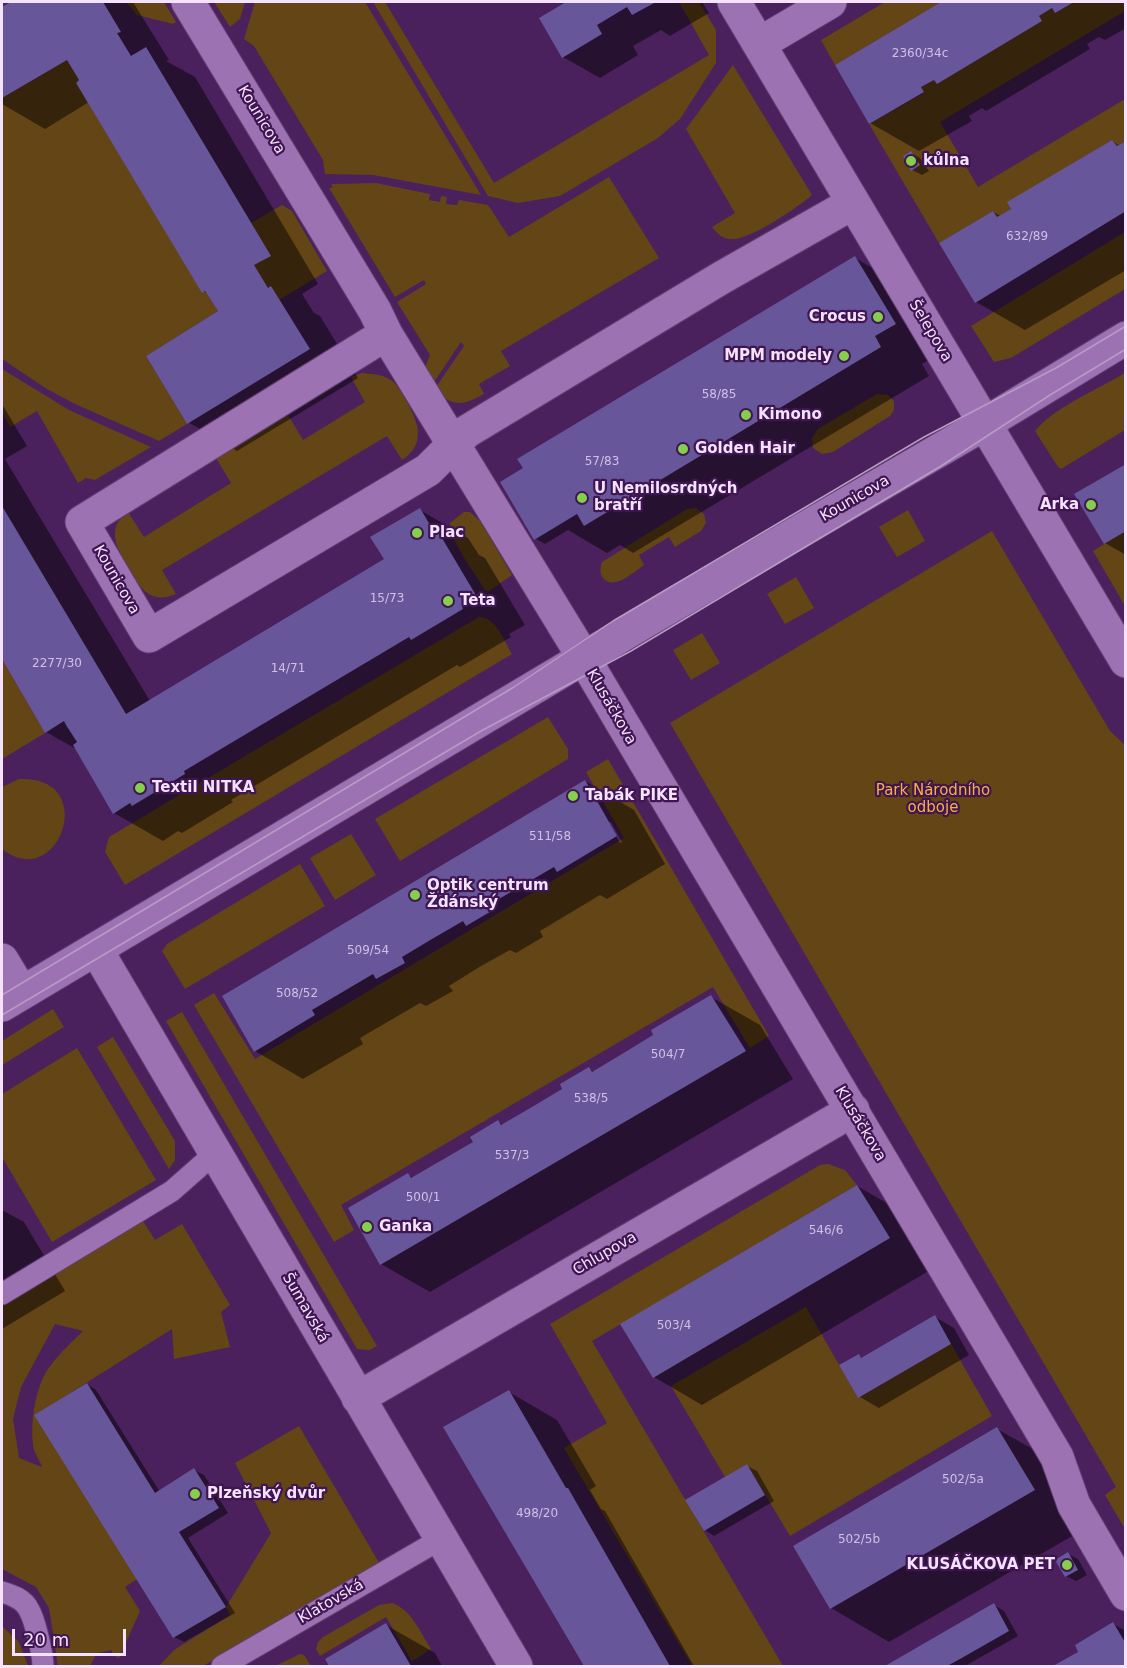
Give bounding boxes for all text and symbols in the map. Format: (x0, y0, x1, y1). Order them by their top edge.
house number: 2360/34c (892, 47, 948, 61)
street label: Kounicova (233, 82, 289, 158)
place label: kůlna (923, 152, 970, 170)
marker: kůlna (904, 154, 918, 168)
house number: 632/89 (1006, 230, 1048, 244)
street label: Šelepova (905, 297, 955, 365)
place label: Crocus (809, 308, 866, 326)
marker: Crocus (871, 310, 885, 324)
place label: MPM modely (724, 347, 832, 365)
marker: MPM modely (837, 349, 851, 363)
house number: 58/85 (702, 388, 736, 402)
place label: Kimono (758, 406, 822, 424)
marker: Kimono (739, 408, 753, 422)
place label: Golden Hair (695, 440, 795, 458)
marker: Golden Hair (676, 442, 690, 456)
house number: 57/83 (585, 455, 619, 469)
street label: Kounicova (817, 472, 893, 526)
place label: U Nemilosrdných bratří (594, 480, 737, 515)
marker: U Nemilosrdných bratří (575, 491, 589, 505)
place label: Arka (1040, 496, 1079, 514)
marker: Arka (1084, 498, 1098, 512)
place label: Plac (429, 524, 464, 542)
marker: Plac (410, 526, 424, 540)
street label: Kounicova (89, 542, 143, 618)
house number: 15/73 (370, 592, 404, 606)
place label: Teta (460, 592, 496, 610)
marker: Teta (441, 594, 455, 608)
house number: 2277/30 (32, 657, 82, 671)
house number: 14/71 (271, 662, 305, 676)
street label: Klusáčkova (582, 666, 640, 748)
place label: Textil NITKA (152, 779, 254, 797)
marker: Textil NITKA (133, 781, 147, 795)
park label: Park Národního odboje (876, 782, 990, 817)
place label: Tabák PIKE (585, 787, 678, 805)
marker: Tabák PIKE (566, 789, 580, 803)
house number: 511/58 (529, 830, 571, 844)
place label: Optik centrum Ždánský (427, 877, 549, 912)
marker: Optik centrum Ždánský (408, 888, 422, 902)
house number: 509/54 (347, 944, 389, 958)
house number: 508/52 (276, 987, 318, 1001)
house number: 504/7 (651, 1048, 685, 1062)
street label: Klusáčkova (831, 1083, 889, 1165)
house number: 538/5 (574, 1092, 608, 1106)
house number: 537/3 (495, 1149, 529, 1163)
house number: 500/1 (406, 1191, 440, 1205)
place label: Ganka (379, 1218, 432, 1236)
marker: Ganka (360, 1220, 374, 1234)
house number: 546/6 (809, 1224, 843, 1238)
street label: Chlupova (570, 1229, 640, 1279)
street label: Šumavská (278, 1270, 332, 1346)
house number: 503/4 (657, 1319, 691, 1333)
house number: 502/5a (942, 1473, 984, 1487)
place label: Plzeňský dvůr (207, 1485, 325, 1503)
marker: Plzeňský dvůr (188, 1487, 202, 1501)
house number: 498/20 (516, 1507, 558, 1521)
house number: 502/5b (838, 1533, 880, 1547)
place label: KLUSÁČKOVA PET (907, 1556, 1055, 1574)
marker: KLUSÁČKOVA PET (1060, 1558, 1074, 1572)
street label: Klatovská (295, 1576, 367, 1628)
scale bar (15, 1617, 129, 1655)
text: 20 m (23, 1629, 69, 1650)

